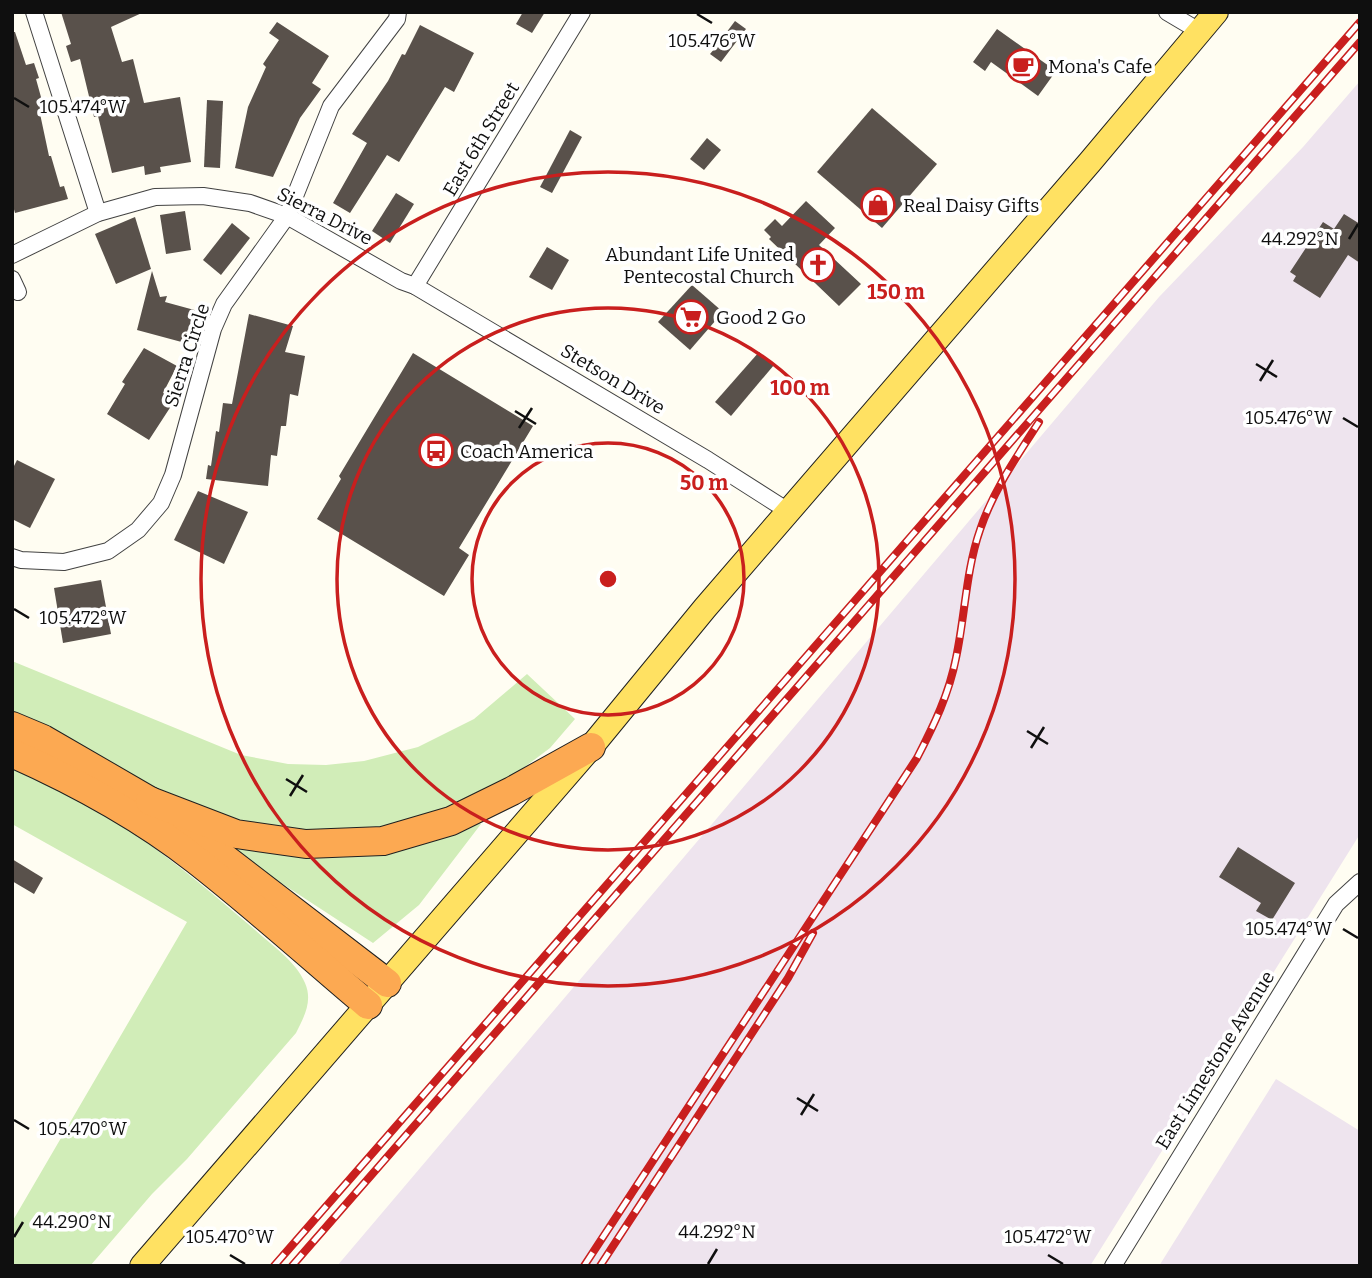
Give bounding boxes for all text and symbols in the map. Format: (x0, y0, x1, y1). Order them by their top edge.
text: 105.476°W (669, 30, 756, 52)
cafe icon: Mona's Cafe (1004, 47, 1042, 85)
place label: Mona's Cafe (1048, 55, 1152, 78)
street label: East 6th Street (438, 78, 524, 200)
text: 105.474°W (40, 96, 127, 118)
street label: Sierra Drive (274, 182, 376, 250)
shop icon: Real Daisy Gifts (859, 186, 897, 224)
place label: Real Daisy Gifts (903, 194, 1039, 217)
text: 44.292°N (1261, 228, 1339, 250)
place label: Abundant Life United Pentecostal Church (605, 243, 794, 288)
church icon: Abundant Life United Pentecostal Church (799, 246, 837, 284)
text: 150 m (867, 279, 925, 305)
supermarket icon: Good 2 Go (672, 298, 710, 336)
street label: Sierra Circle (159, 300, 215, 410)
place label: Good 2 Go (716, 306, 806, 329)
street label: Stetson Drive (557, 339, 669, 419)
text: 100 m (770, 375, 830, 401)
text: 105.476°W (1246, 407, 1333, 429)
bus stop icon: Coach America (417, 432, 455, 470)
place label: Coach America (460, 440, 594, 463)
text: 50 m (680, 470, 728, 496)
centre of rings (596, 567, 620, 591)
text: 105.472°W (40, 607, 127, 629)
text: 105.474°W (1246, 918, 1333, 940)
street label: East Limestone Avenue (1151, 967, 1279, 1153)
text: 105.470°W (39, 1118, 128, 1140)
text: 44.290°N (33, 1211, 111, 1233)
text: 44.292°N (678, 1221, 756, 1243)
text: 105.470°W (186, 1226, 275, 1248)
text: 105.472°W (1005, 1226, 1092, 1248)

